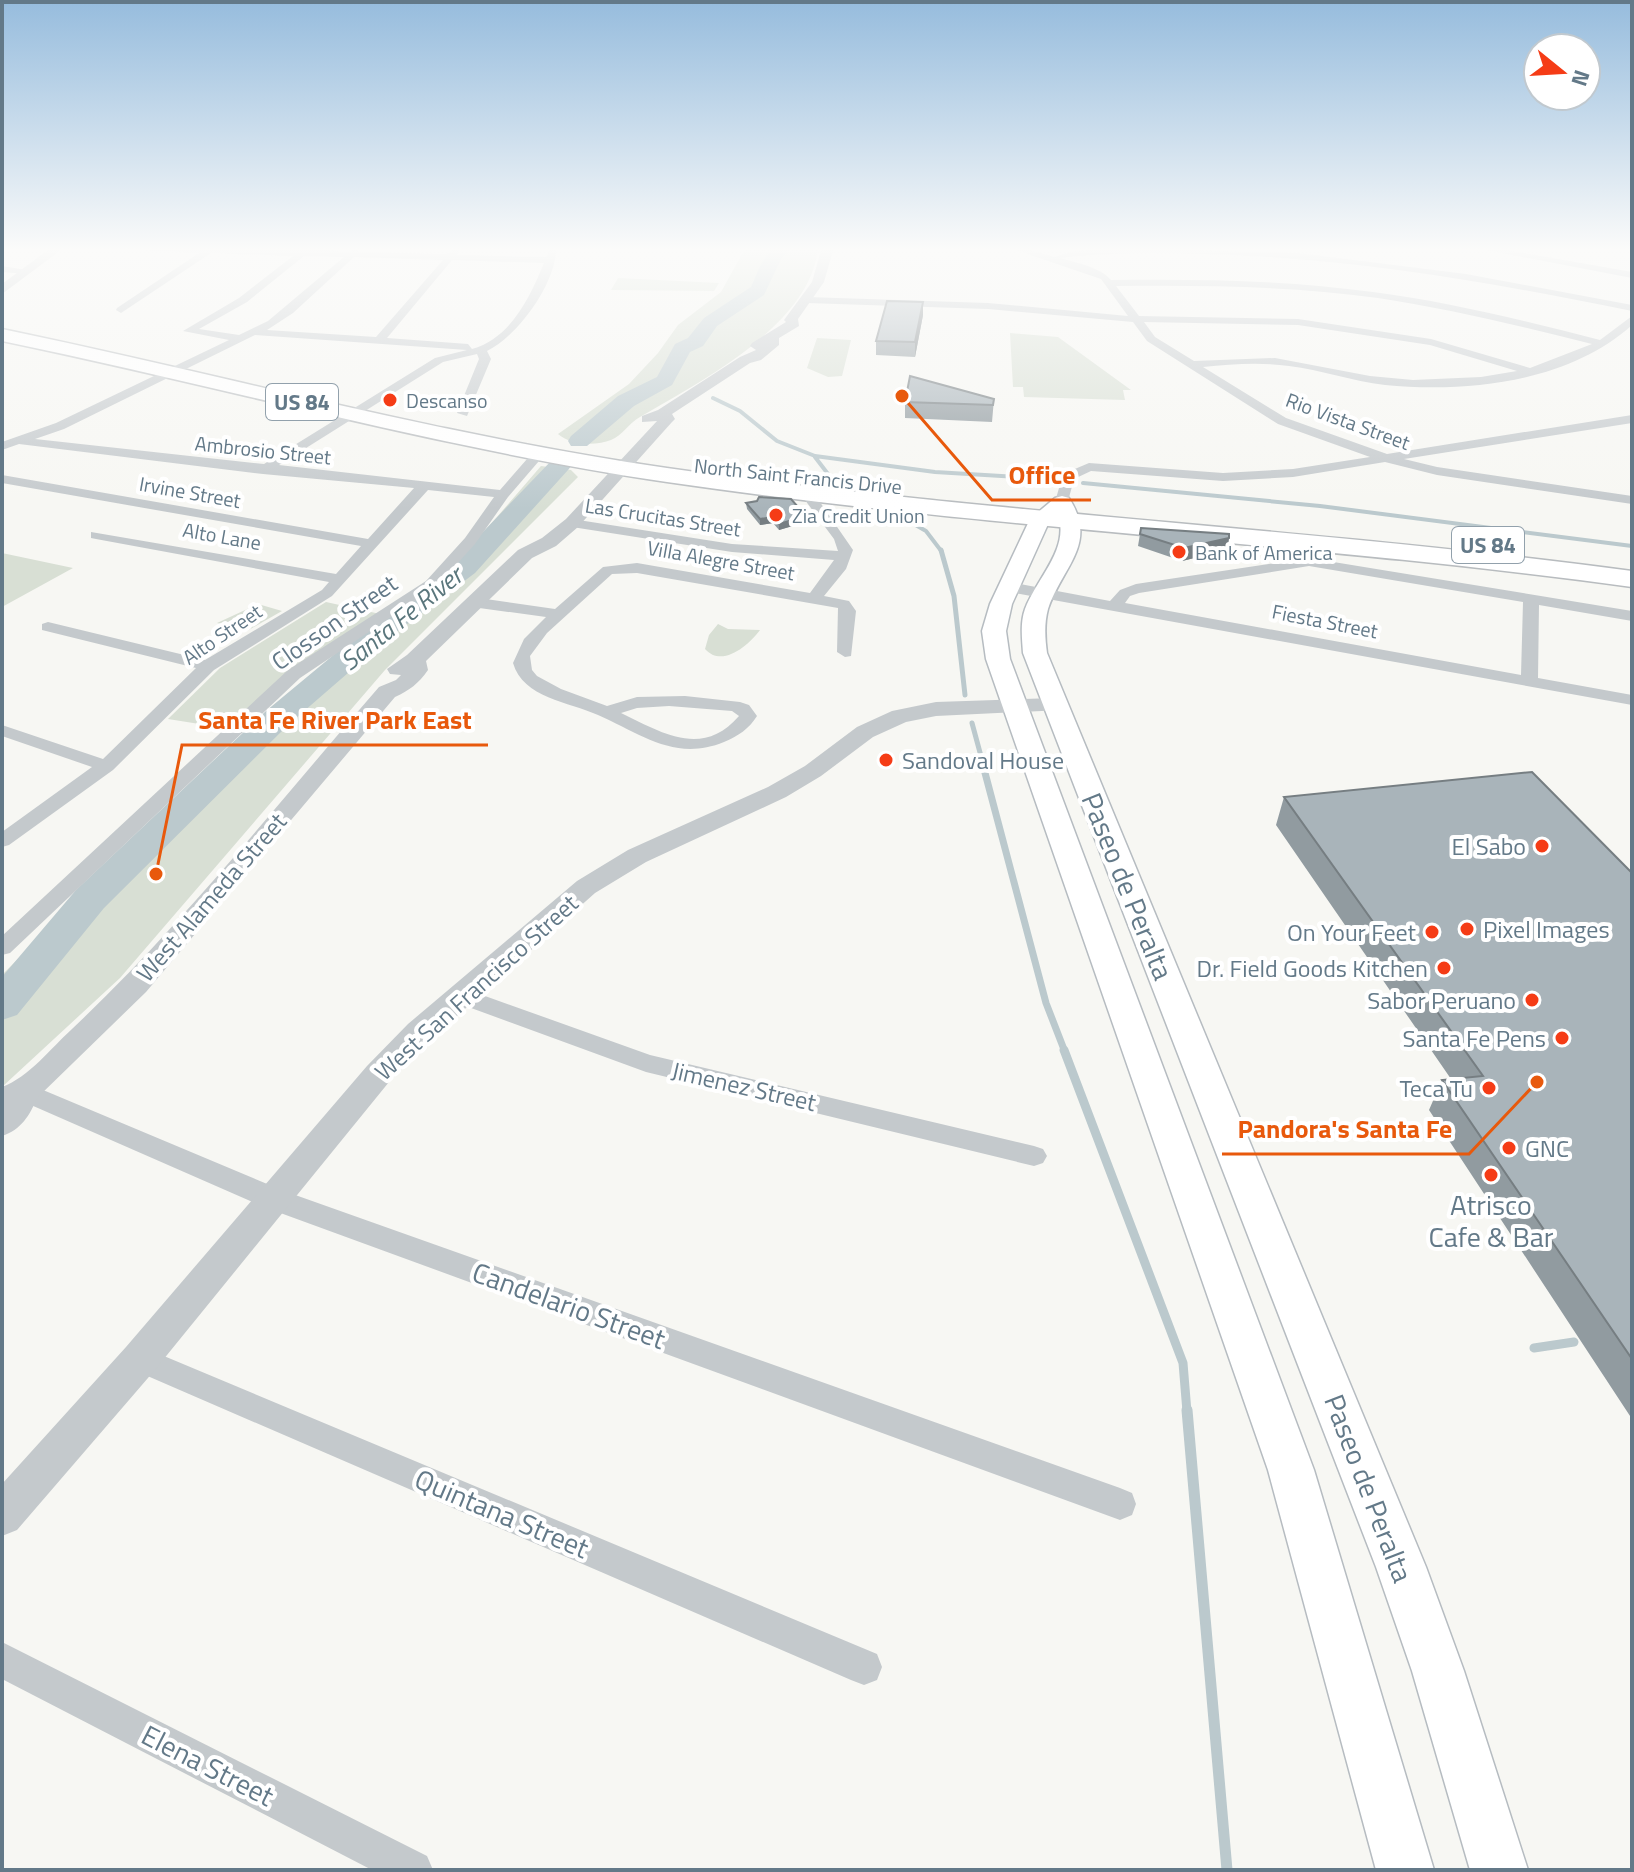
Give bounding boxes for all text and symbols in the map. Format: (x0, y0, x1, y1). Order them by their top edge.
north arrow (1522, 32, 1602, 112)
text: N (1562, 66, 1600, 91)
road number: US 84 (266, 384, 338, 420)
street label: Rio Vista Street (1282, 384, 1414, 458)
place label: Descanso (406, 385, 488, 416)
marker: Descanso (381, 391, 399, 409)
street label: Ambrosio Street (193, 427, 333, 473)
street label: North Saint Francis Drive (693, 450, 903, 502)
callout: Office (992, 450, 1091, 500)
text: Office (1009, 455, 1075, 494)
street label: Irvine Street (137, 468, 243, 516)
street label: Las Crucitas Street (583, 489, 743, 545)
place label: Zia Credit Union (792, 500, 925, 531)
marker: Zia Credit Union (767, 506, 785, 524)
street label: Alto Lane (180, 514, 264, 558)
road number: US 84 (1452, 527, 1524, 563)
street label: Villa Alegre Street (645, 532, 797, 588)
place label: Bank of America (1195, 537, 1332, 568)
marker: Bank of America (1170, 543, 1188, 561)
water label: Santa Fe River (331, 555, 473, 680)
street label: Closson Street (264, 565, 405, 679)
street label: Alto Street (176, 596, 268, 672)
street label: Fiesta Street (1269, 596, 1381, 646)
callout: Santa Fe River Park East (182, 695, 488, 745)
text: Santa Fe River Park East (198, 700, 472, 739)
place label: Sandoval House (902, 742, 1064, 778)
marker: Sandoval House (877, 751, 895, 769)
street label: Paseo de Peralta (1071, 786, 1185, 986)
street label: West Alameda Street (127, 804, 295, 989)
place label: El Sabo (1452, 828, 1526, 864)
marker: El Sabo (1533, 837, 1551, 855)
street label: West San Francisco Street (366, 885, 586, 1088)
place label: Pixel Images (1483, 911, 1610, 947)
place label: On Your Feet (1287, 914, 1417, 950)
marker: Pixel Images (1458, 920, 1476, 938)
marker: On Your Feet (1423, 923, 1441, 941)
place label: Dr. Field Goods Kitchen (1197, 950, 1428, 986)
marker: Dr. Field Goods Kitchen (1435, 959, 1453, 977)
place label: Sabor Peruano (1367, 982, 1516, 1018)
marker: Sabor Peruano (1523, 991, 1541, 1009)
place label: Santa Fe Pens (1403, 1020, 1546, 1056)
marker: Santa Fe Pens (1553, 1029, 1571, 1047)
street label: Jimenez Street (668, 1052, 820, 1120)
place label: Teca Tu (1399, 1070, 1473, 1106)
marker: Teca Tu (1480, 1079, 1498, 1097)
callout: Pandora's Santa Fe (1222, 1104, 1469, 1154)
text: Pandora's Santa Fe (1238, 1109, 1452, 1148)
place label: GNC (1525, 1130, 1569, 1166)
marker: GNC (1500, 1139, 1518, 1157)
marker: Atrisco Cafe & Bar (1482, 1166, 1500, 1184)
place label: Atrisco Cafe & Bar (1429, 1183, 1554, 1258)
street label: Candelario Street (466, 1250, 672, 1360)
street label: Paseo de Peralta (1313, 1388, 1425, 1588)
street label: Quintana Street (408, 1457, 596, 1569)
street label: Elena Street (134, 1713, 282, 1817)

